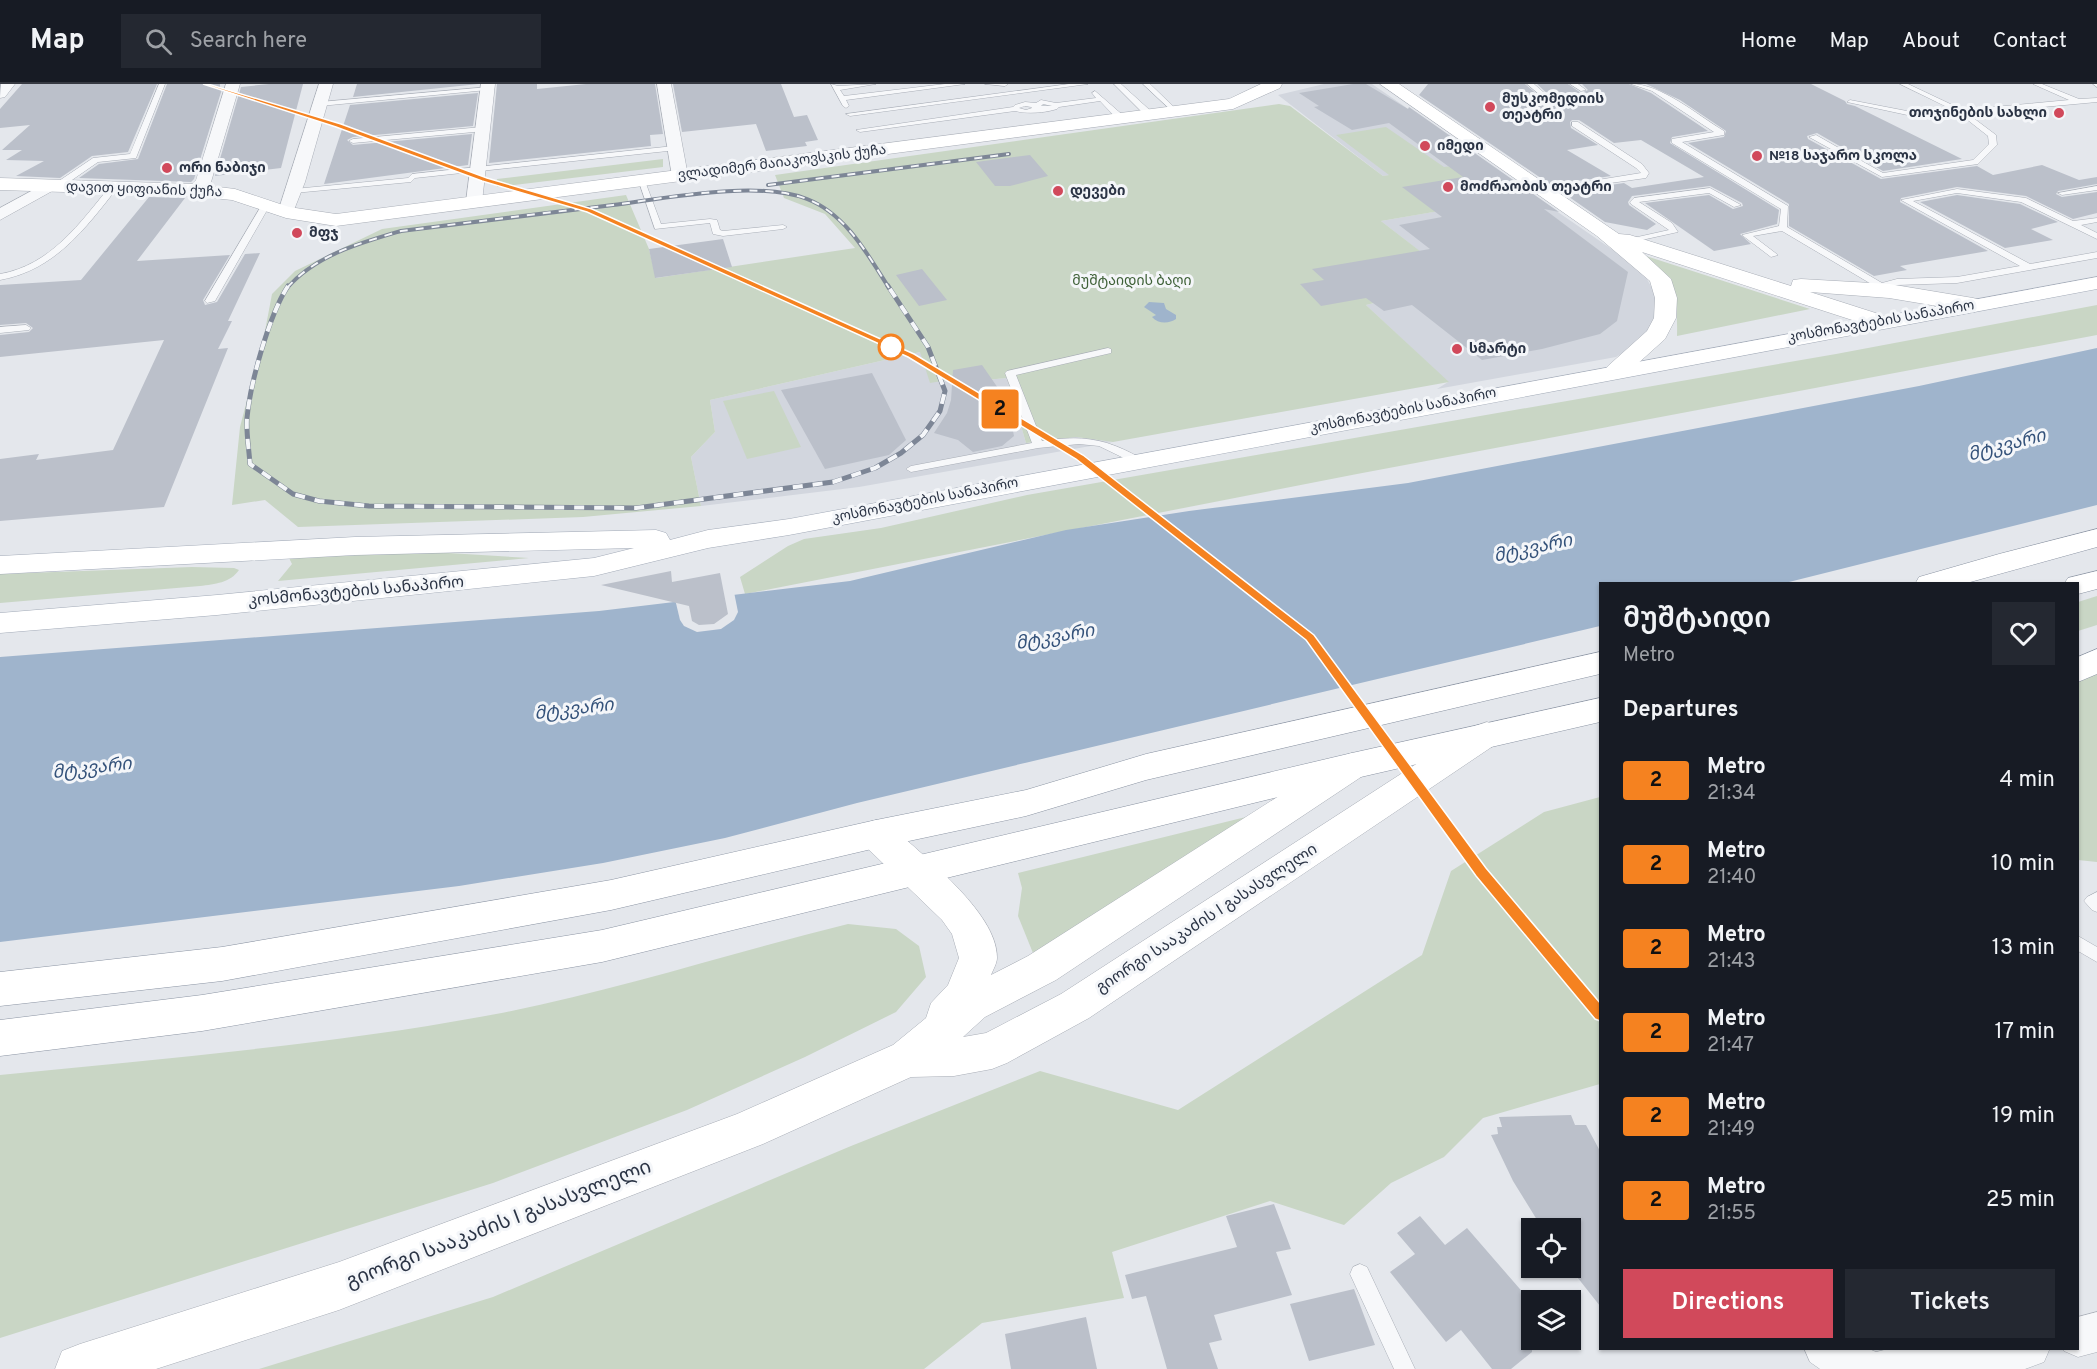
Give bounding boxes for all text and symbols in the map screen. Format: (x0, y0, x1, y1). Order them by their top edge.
search box (121, 14, 541, 68)
text: Map (30, 23, 85, 59)
icon: search (142, 25, 175, 58)
text: Search here (190, 28, 307, 55)
text: Home (1741, 28, 1797, 55)
text: Map (1830, 28, 1869, 55)
text: About (1902, 28, 1960, 55)
text: Contact (1993, 28, 2067, 55)
place label: მუსკომედიის თეატრი (1502, 91, 1604, 124)
marker: მუსკომედიის თეატრი (1483, 100, 1497, 114)
place label: თოჯინების სახლი (1909, 105, 2047, 122)
marker: თოჯინების სახლი (2052, 106, 2066, 120)
place label: იმედი (1437, 138, 1484, 155)
marker: იმედი (1418, 139, 1432, 153)
street label: ვლადიმერ მაიაკოვსკის ქუჩა (677, 142, 887, 184)
place label: №18 საჯარო სკოლა (1769, 148, 1917, 165)
marker: №18 საჯარო სკოლა (1750, 149, 1764, 163)
place label: ორი ნაბიჯი (179, 160, 266, 177)
marker: ორი ნაბიჯი (160, 161, 174, 175)
street label: დავით ყიფიანის ქუჩა (66, 179, 222, 201)
place label: მოძრაობის თეატრი (1460, 179, 1612, 196)
marker: მოძრაობის თეატრი (1441, 180, 1455, 194)
place label: დევები (1070, 183, 1125, 200)
marker: დევები (1051, 184, 1065, 198)
place label: მფჯ (309, 225, 339, 242)
marker: მფჯ (290, 226, 304, 240)
park label: მუშტაიდის ბაღი (1072, 273, 1192, 290)
street label: კოსმონავტების სანაპირო (1786, 297, 1976, 347)
unlabelled marker (878, 334, 904, 360)
place label: სმარტი (1469, 341, 1526, 358)
marker: სმარტი (1450, 342, 1464, 356)
street label: კოსმონავტების სანაპირო (1308, 385, 1498, 437)
line badge: 2 (980, 390, 1020, 428)
text: 2 (994, 396, 1006, 423)
water label: მტკვარი (1966, 424, 2049, 467)
street label: კოსმონავტების სანაპირო (830, 475, 1020, 527)
water label: მტკვარი (1492, 529, 1575, 569)
street label: კოსმონავტების სანაპირო (247, 573, 465, 611)
text: მუშტაიდი (1623, 602, 1771, 638)
button: heart (1992, 602, 2055, 665)
water label: მტკვარი (1014, 620, 1097, 656)
text: Metro (1623, 643, 1675, 669)
water label: მტკვარი (533, 694, 615, 726)
text: Departures (1623, 697, 1739, 724)
water label: მტკვარი (51, 753, 133, 785)
text: Metro (1707, 754, 1766, 781)
text: 2 (1650, 767, 1662, 794)
text: 4 min (2000, 767, 2055, 794)
text: 21:34 (1707, 781, 1756, 807)
text: Metro (1707, 838, 1766, 865)
street label: გიორგი სააკაძის I გასასვლელი (1093, 840, 1321, 998)
text: 2 (1650, 851, 1662, 878)
text: 10 min (1991, 851, 2055, 878)
text: 21:40 (1707, 865, 1756, 891)
text: Metro (1707, 922, 1766, 949)
text: 2 (1650, 935, 1662, 962)
text: 13 min (1992, 935, 2055, 962)
text: 21:43 (1707, 949, 1756, 975)
text: Metro (1707, 1006, 1766, 1033)
text: 2 (1650, 1019, 1662, 1046)
text: 17 min (1995, 1019, 2055, 1046)
text: 21:47 (1707, 1033, 1754, 1059)
text: Metro (1707, 1090, 1766, 1117)
text: 2 (1650, 1103, 1662, 1130)
text: 19 min (1992, 1103, 2055, 1130)
text: 21:49 (1707, 1117, 1755, 1143)
street label: გიორგი სააკაძის I გასასვლელი (343, 1155, 655, 1295)
text: Metro (1707, 1174, 1766, 1201)
text: 2 (1650, 1187, 1662, 1214)
text: 25 min (1986, 1187, 2055, 1214)
text: 21:55 (1707, 1201, 1756, 1227)
map controls (1521, 1218, 1581, 1350)
button: locate (1521, 1218, 1581, 1278)
button: Directions (1623, 1269, 1833, 1338)
button: Tickets (1845, 1269, 2055, 1338)
button: layers (1521, 1290, 1581, 1350)

